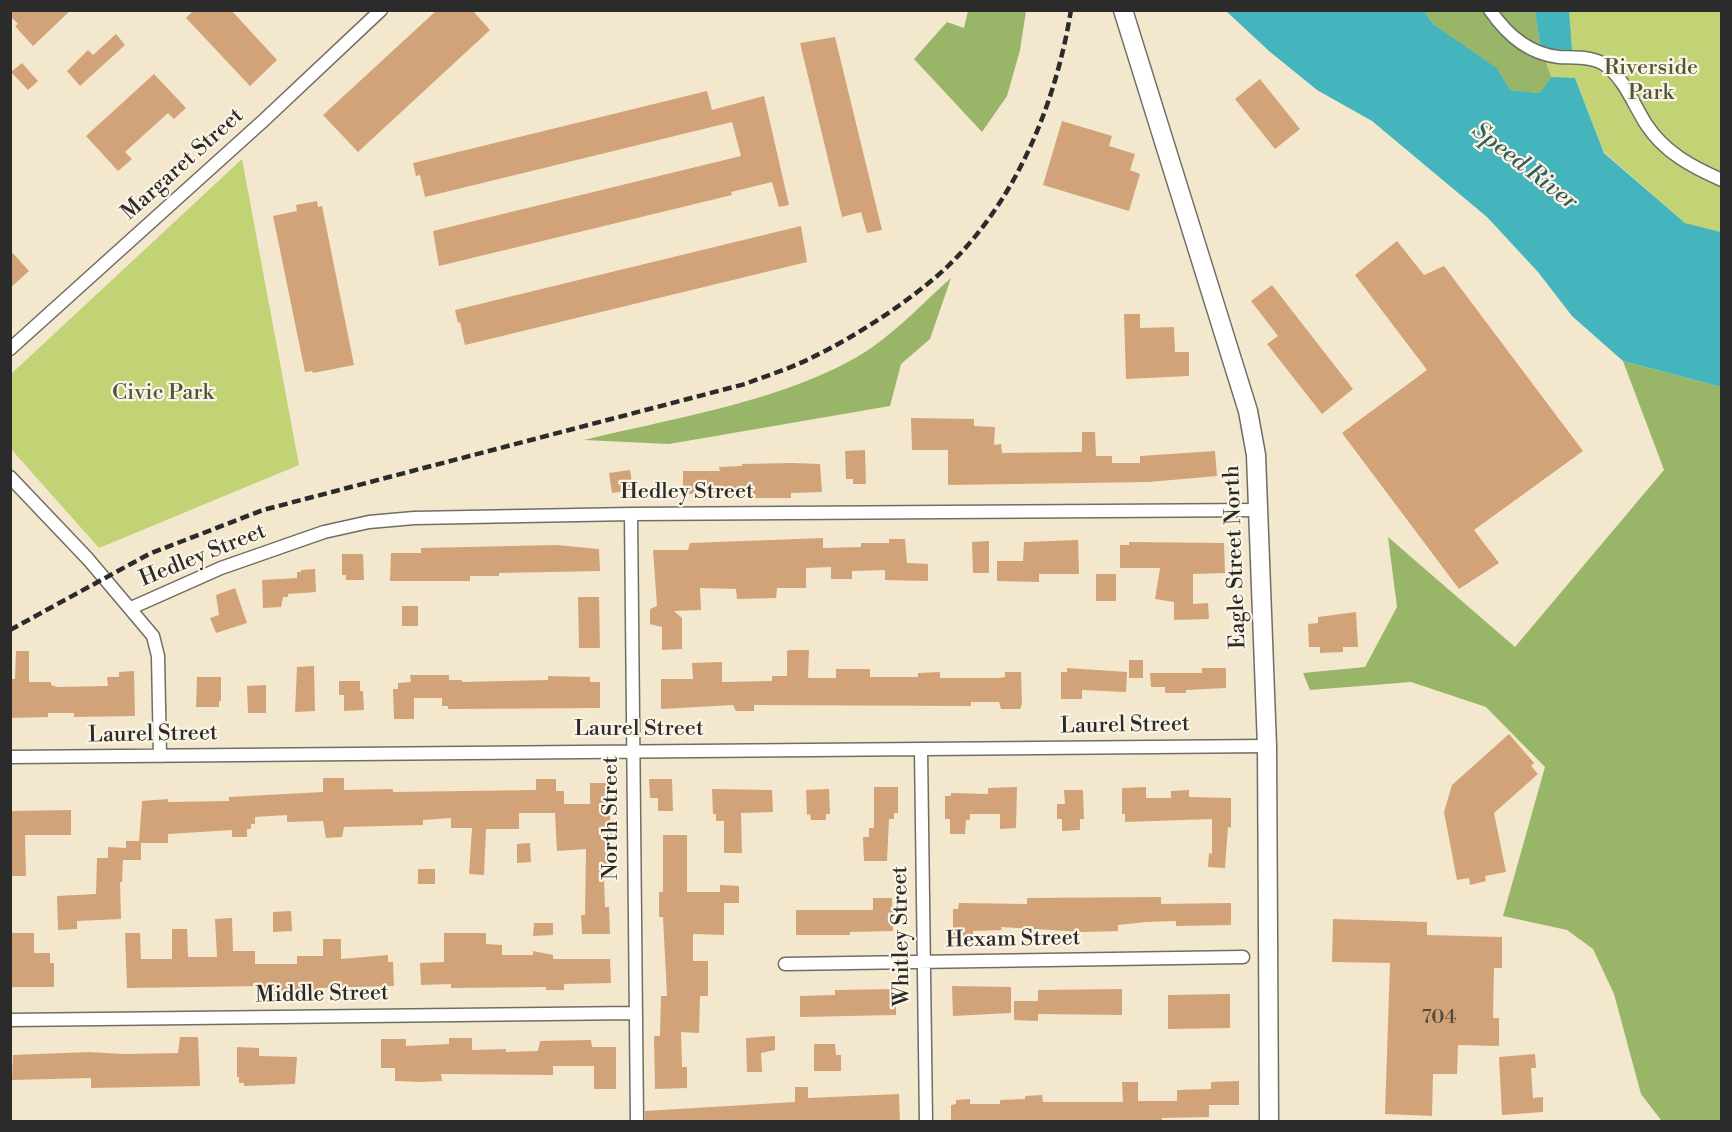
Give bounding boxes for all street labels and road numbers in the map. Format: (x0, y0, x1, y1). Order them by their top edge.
street label: Margaret Street (117, 103, 249, 227)
street label: Eagle Street North (1220, 465, 1252, 649)
street label: Hedley Street (620, 480, 754, 506)
street label: Hedley Street (136, 519, 270, 593)
street label: Laurel Street (1060, 712, 1190, 740)
street label: Laurel Street (574, 717, 704, 743)
street label: Laurel Street (88, 721, 218, 749)
street label: North Street (599, 756, 625, 880)
street label: Whitley Street (888, 865, 916, 1007)
street label: Hexam Street (945, 926, 1081, 954)
street label: Middle Street (255, 981, 389, 1009)

